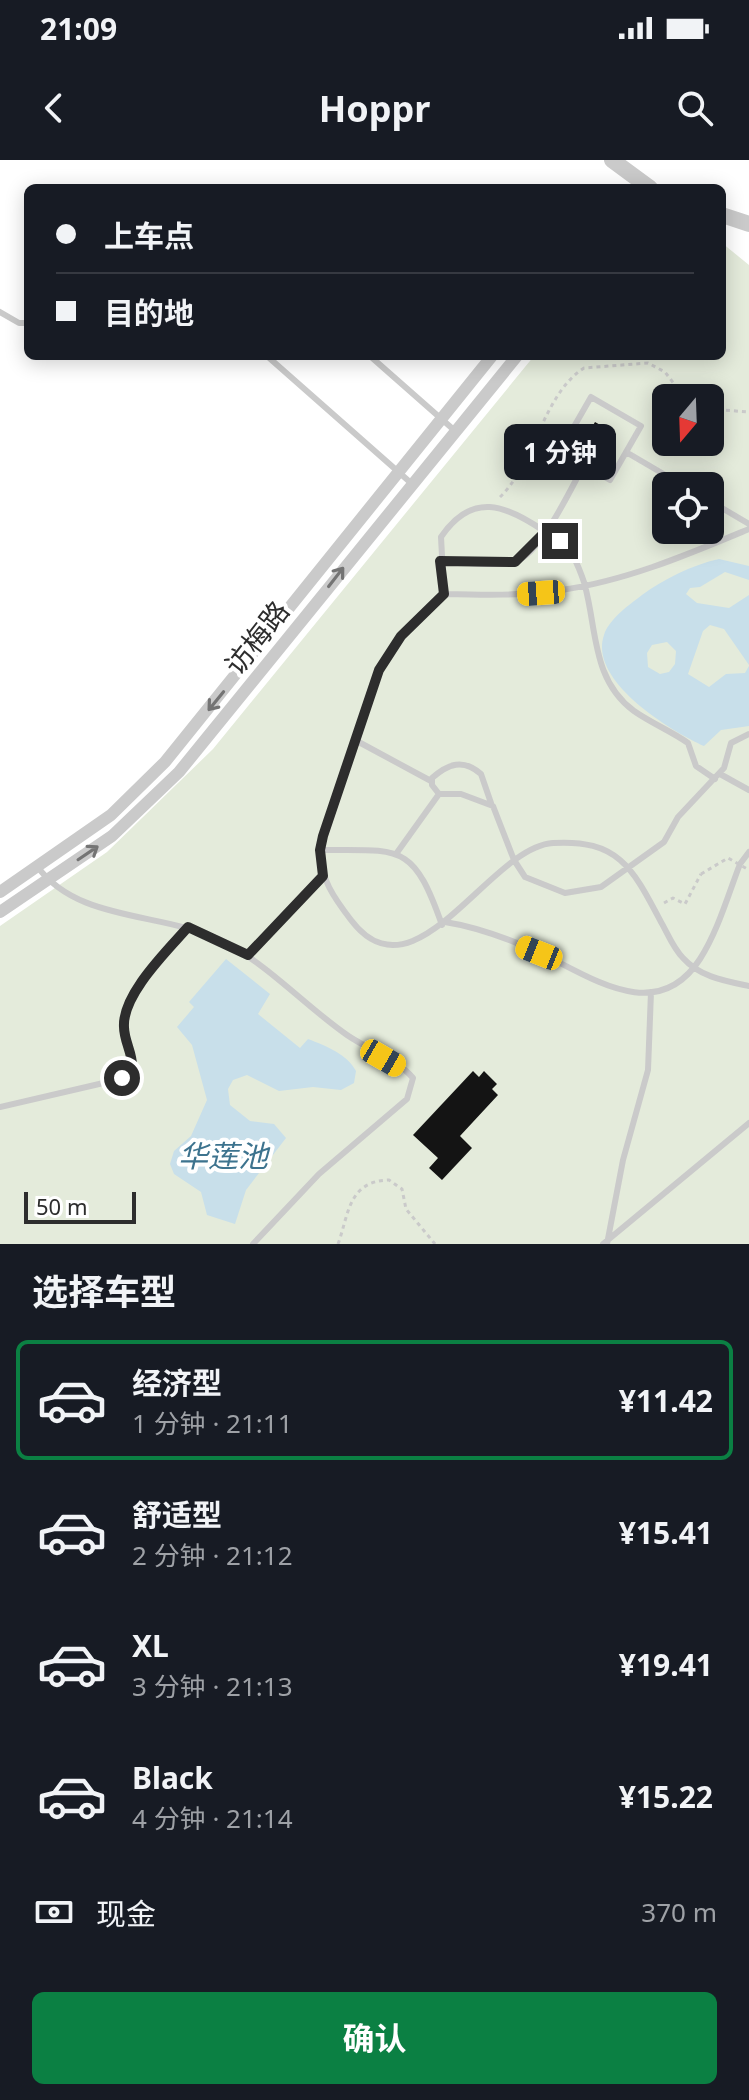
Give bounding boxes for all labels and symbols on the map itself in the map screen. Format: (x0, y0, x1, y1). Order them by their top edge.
north arrow (652, 384, 724, 456)
callout: 1 分钟 (504, 425, 616, 481)
route end (542, 523, 578, 559)
one-way arrow (327, 567, 344, 588)
car (516, 579, 566, 607)
street label: 访梅路 (215, 593, 297, 682)
one-way arrow (207, 690, 225, 711)
one-way arrow (77, 845, 99, 861)
car (512, 933, 566, 973)
car (356, 1036, 410, 1080)
route start (104, 1060, 140, 1096)
water label: 华莲池 (178, 1135, 271, 1176)
scale bar (24, 1188, 136, 1224)

